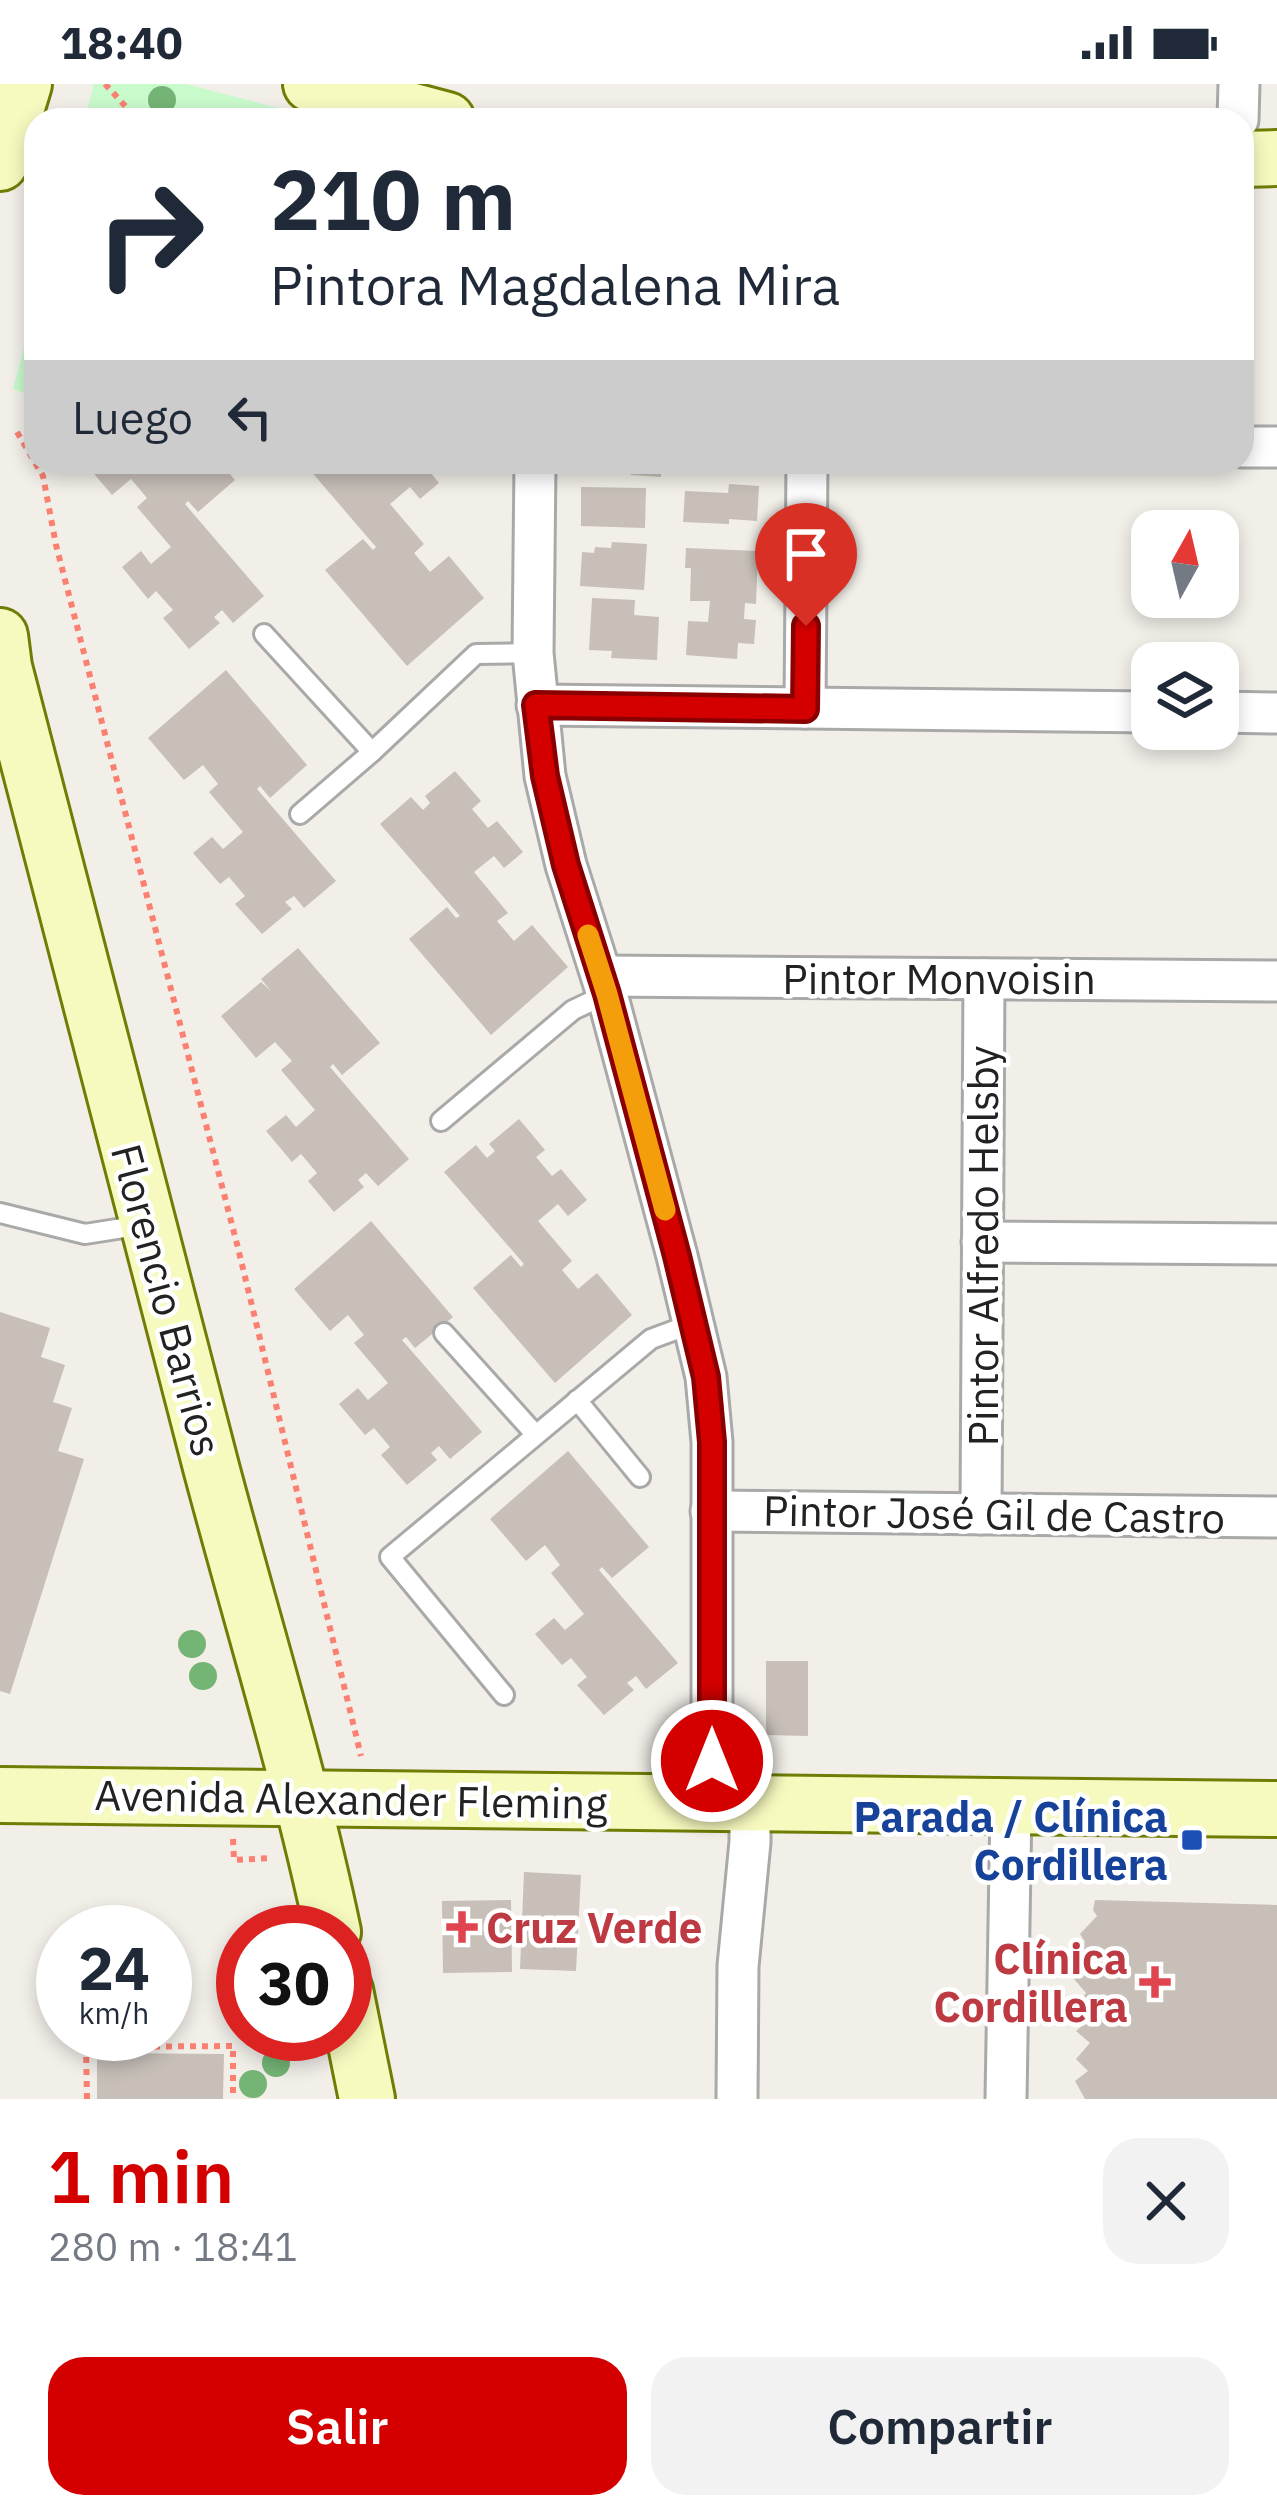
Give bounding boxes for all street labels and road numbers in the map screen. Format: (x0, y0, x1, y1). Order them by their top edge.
street label: Pintor Monvoisin (782, 951, 1096, 1006)
street label: Pintor Alfredo Helsby (955, 1045, 1010, 1446)
street label: Florencio Barrios (99, 1138, 235, 1462)
street label: Pintor José Gil de Castro (763, 1482, 1225, 1546)
street label: Avenida Alexander Fleming (94, 1767, 608, 1831)

